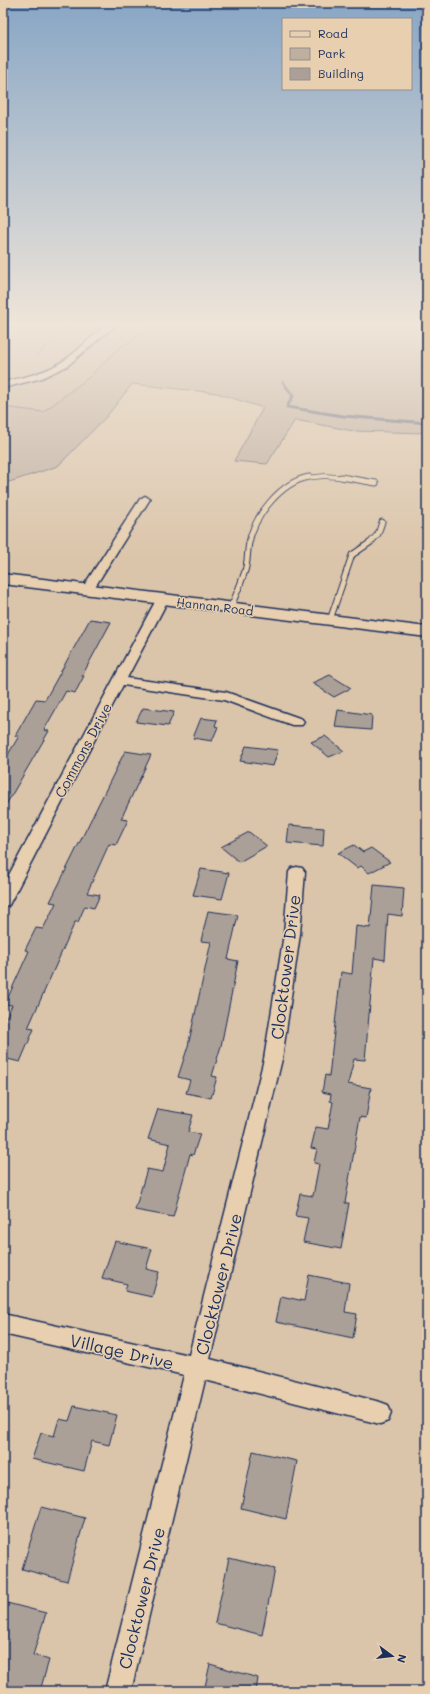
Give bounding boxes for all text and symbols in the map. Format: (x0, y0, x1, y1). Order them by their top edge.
legend (282, 18, 412, 90)
text: Road (318, 25, 348, 41)
text: Park (318, 45, 345, 61)
text: Building (318, 65, 364, 81)
street label: Hannan Road (176, 593, 255, 619)
street label: Commons Drive (50, 699, 116, 801)
street label: Clocktower Drive (265, 893, 305, 1041)
street label: Clocktower Drive (190, 1211, 246, 1357)
street label: Village Drive (68, 1328, 176, 1374)
street label: Clocktower Drive (113, 1525, 169, 1671)
north arrow (372, 1636, 412, 1676)
text: N (394, 1653, 410, 1665)

